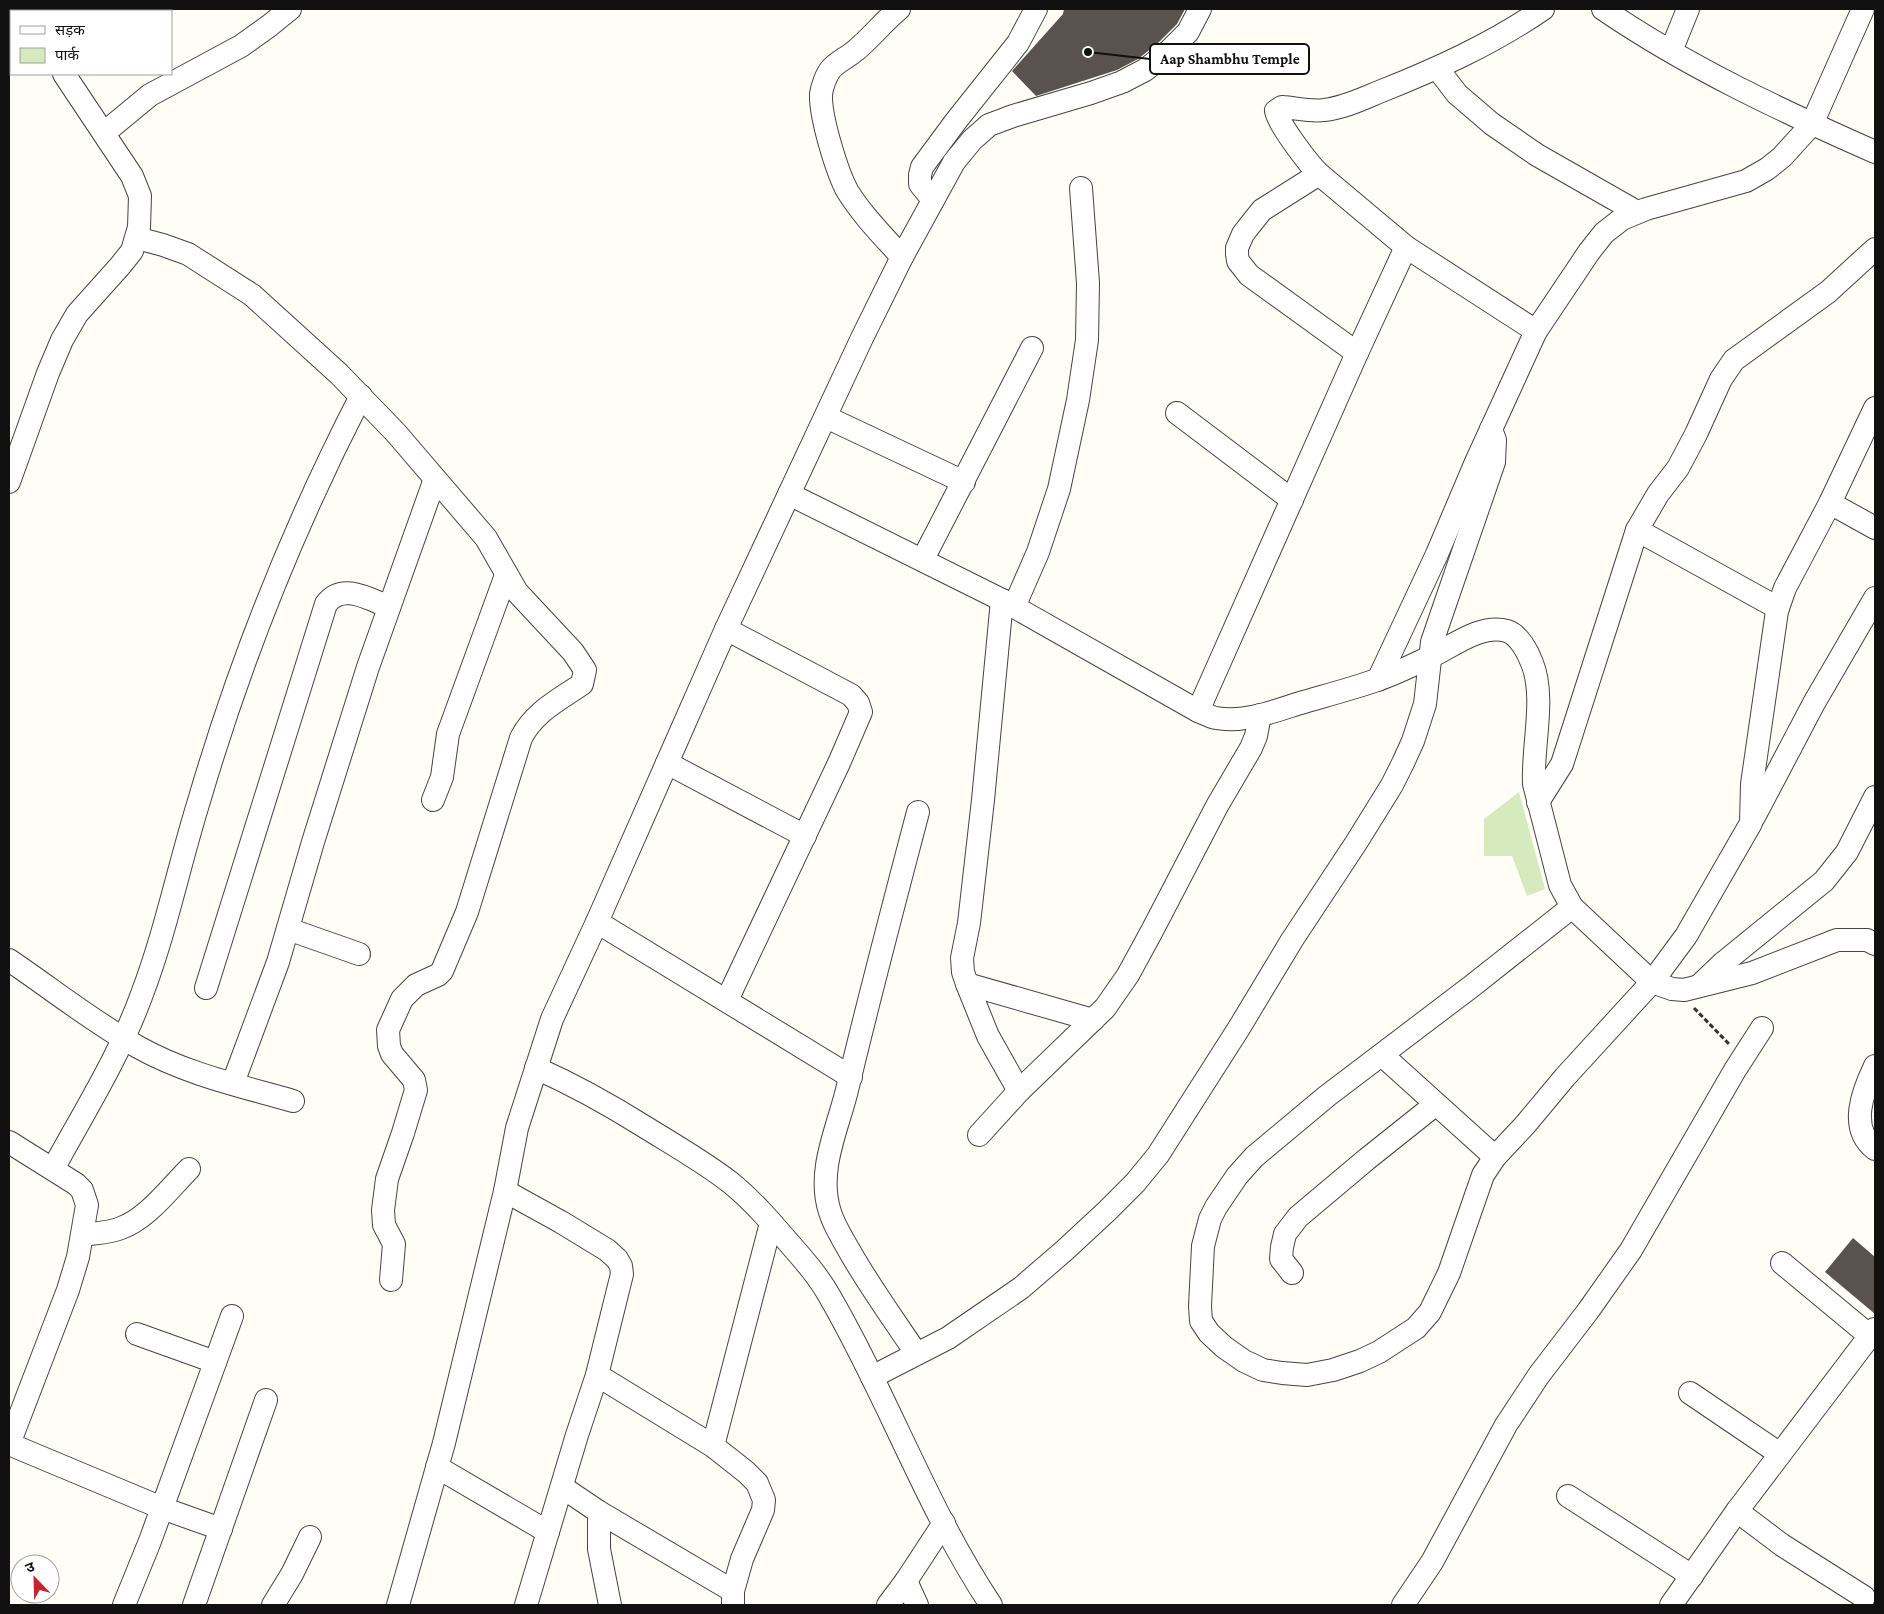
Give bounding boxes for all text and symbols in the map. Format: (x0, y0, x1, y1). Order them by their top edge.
legend (10, 10, 172, 75)
text: सड़क (55, 22, 85, 38)
callout: Aap Shambhu Temple (1150, 44, 1309, 74)
text: पार्क (55, 46, 79, 63)
text: Aap Shambhu Temple (1159, 51, 1300, 67)
north arrow (10, 1554, 60, 1604)
text: उ (23, 1558, 38, 1576)

